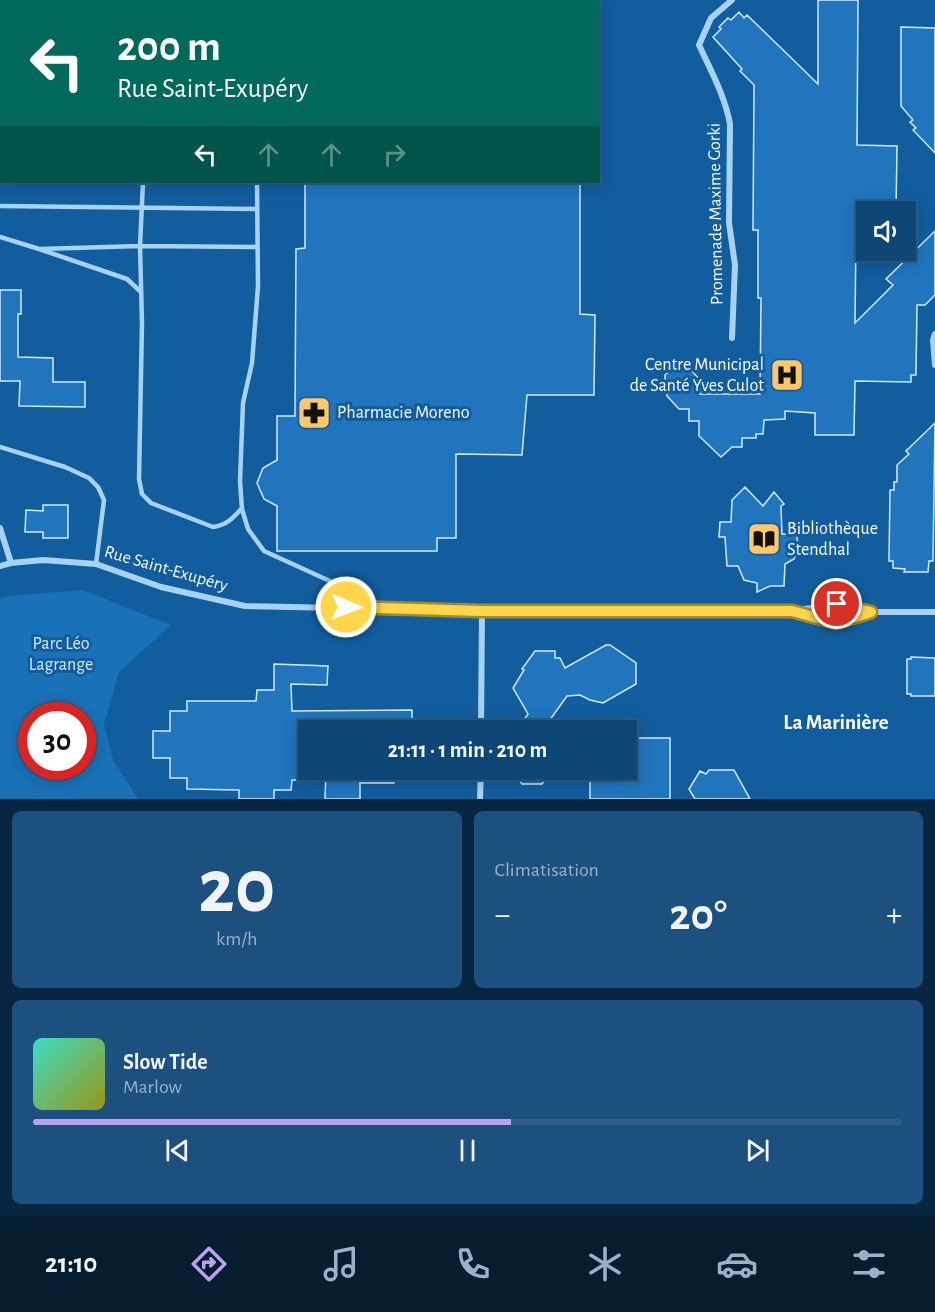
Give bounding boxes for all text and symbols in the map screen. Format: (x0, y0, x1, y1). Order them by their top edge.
icon: left (18, 24, 96, 102)
text: 200 m (117, 26, 221, 68)
text: Rue Saint-Exupéry (117, 75, 308, 102)
street label: Promenade Maxime Gorki (705, 123, 727, 305)
icon: left (189, 138, 222, 171)
icon: ahead (252, 138, 285, 171)
icon: ahead (315, 138, 348, 171)
icon: right (378, 138, 411, 171)
map controls (856, 201, 916, 261)
button: sound (856, 201, 916, 261)
place label: Centre Municipal de Santé Yves Culot (630, 356, 764, 395)
hospital icon: Centre Municipal de Santé Yves Culot (769, 357, 805, 393)
pharmacy icon: Pharmacie Moreno (296, 395, 332, 431)
place label: Pharmacie Moreno (337, 404, 470, 422)
place label: Bibliothèque Stendhal (787, 520, 878, 559)
library icon: Bibliothèque Stendhal (746, 521, 782, 557)
street label: Rue Saint-Exupéry (102, 543, 230, 595)
position arrow (314, 575, 378, 639)
pin (811, 578, 862, 629)
icon: arrive (820, 587, 853, 620)
park label: Parc Léo Lagrange (29, 635, 93, 674)
speed limit sign: 30 (18, 702, 96, 780)
district label: La Marinière (783, 712, 889, 733)
text: 21:11 · 1 min · 210 m (388, 739, 547, 761)
text: 20 (198, 849, 275, 927)
text: Climatisation (495, 860, 599, 880)
text: 20° (669, 893, 727, 938)
text: − (495, 899, 510, 932)
text: + (886, 899, 902, 932)
text: km/h (216, 929, 257, 949)
text: Slow Tide (123, 1051, 208, 1073)
text: Marlow (123, 1077, 182, 1097)
icon: previous (161, 1134, 194, 1167)
icon: pause (451, 1134, 484, 1167)
icon: next (741, 1134, 774, 1167)
icon: directions (188, 1243, 230, 1285)
icon: music (320, 1243, 362, 1285)
icon: phone (452, 1243, 494, 1285)
icon: climate (584, 1243, 626, 1285)
icon: car (716, 1243, 758, 1285)
icon: filters (848, 1243, 890, 1285)
text: 21:10 (45, 1250, 97, 1277)

